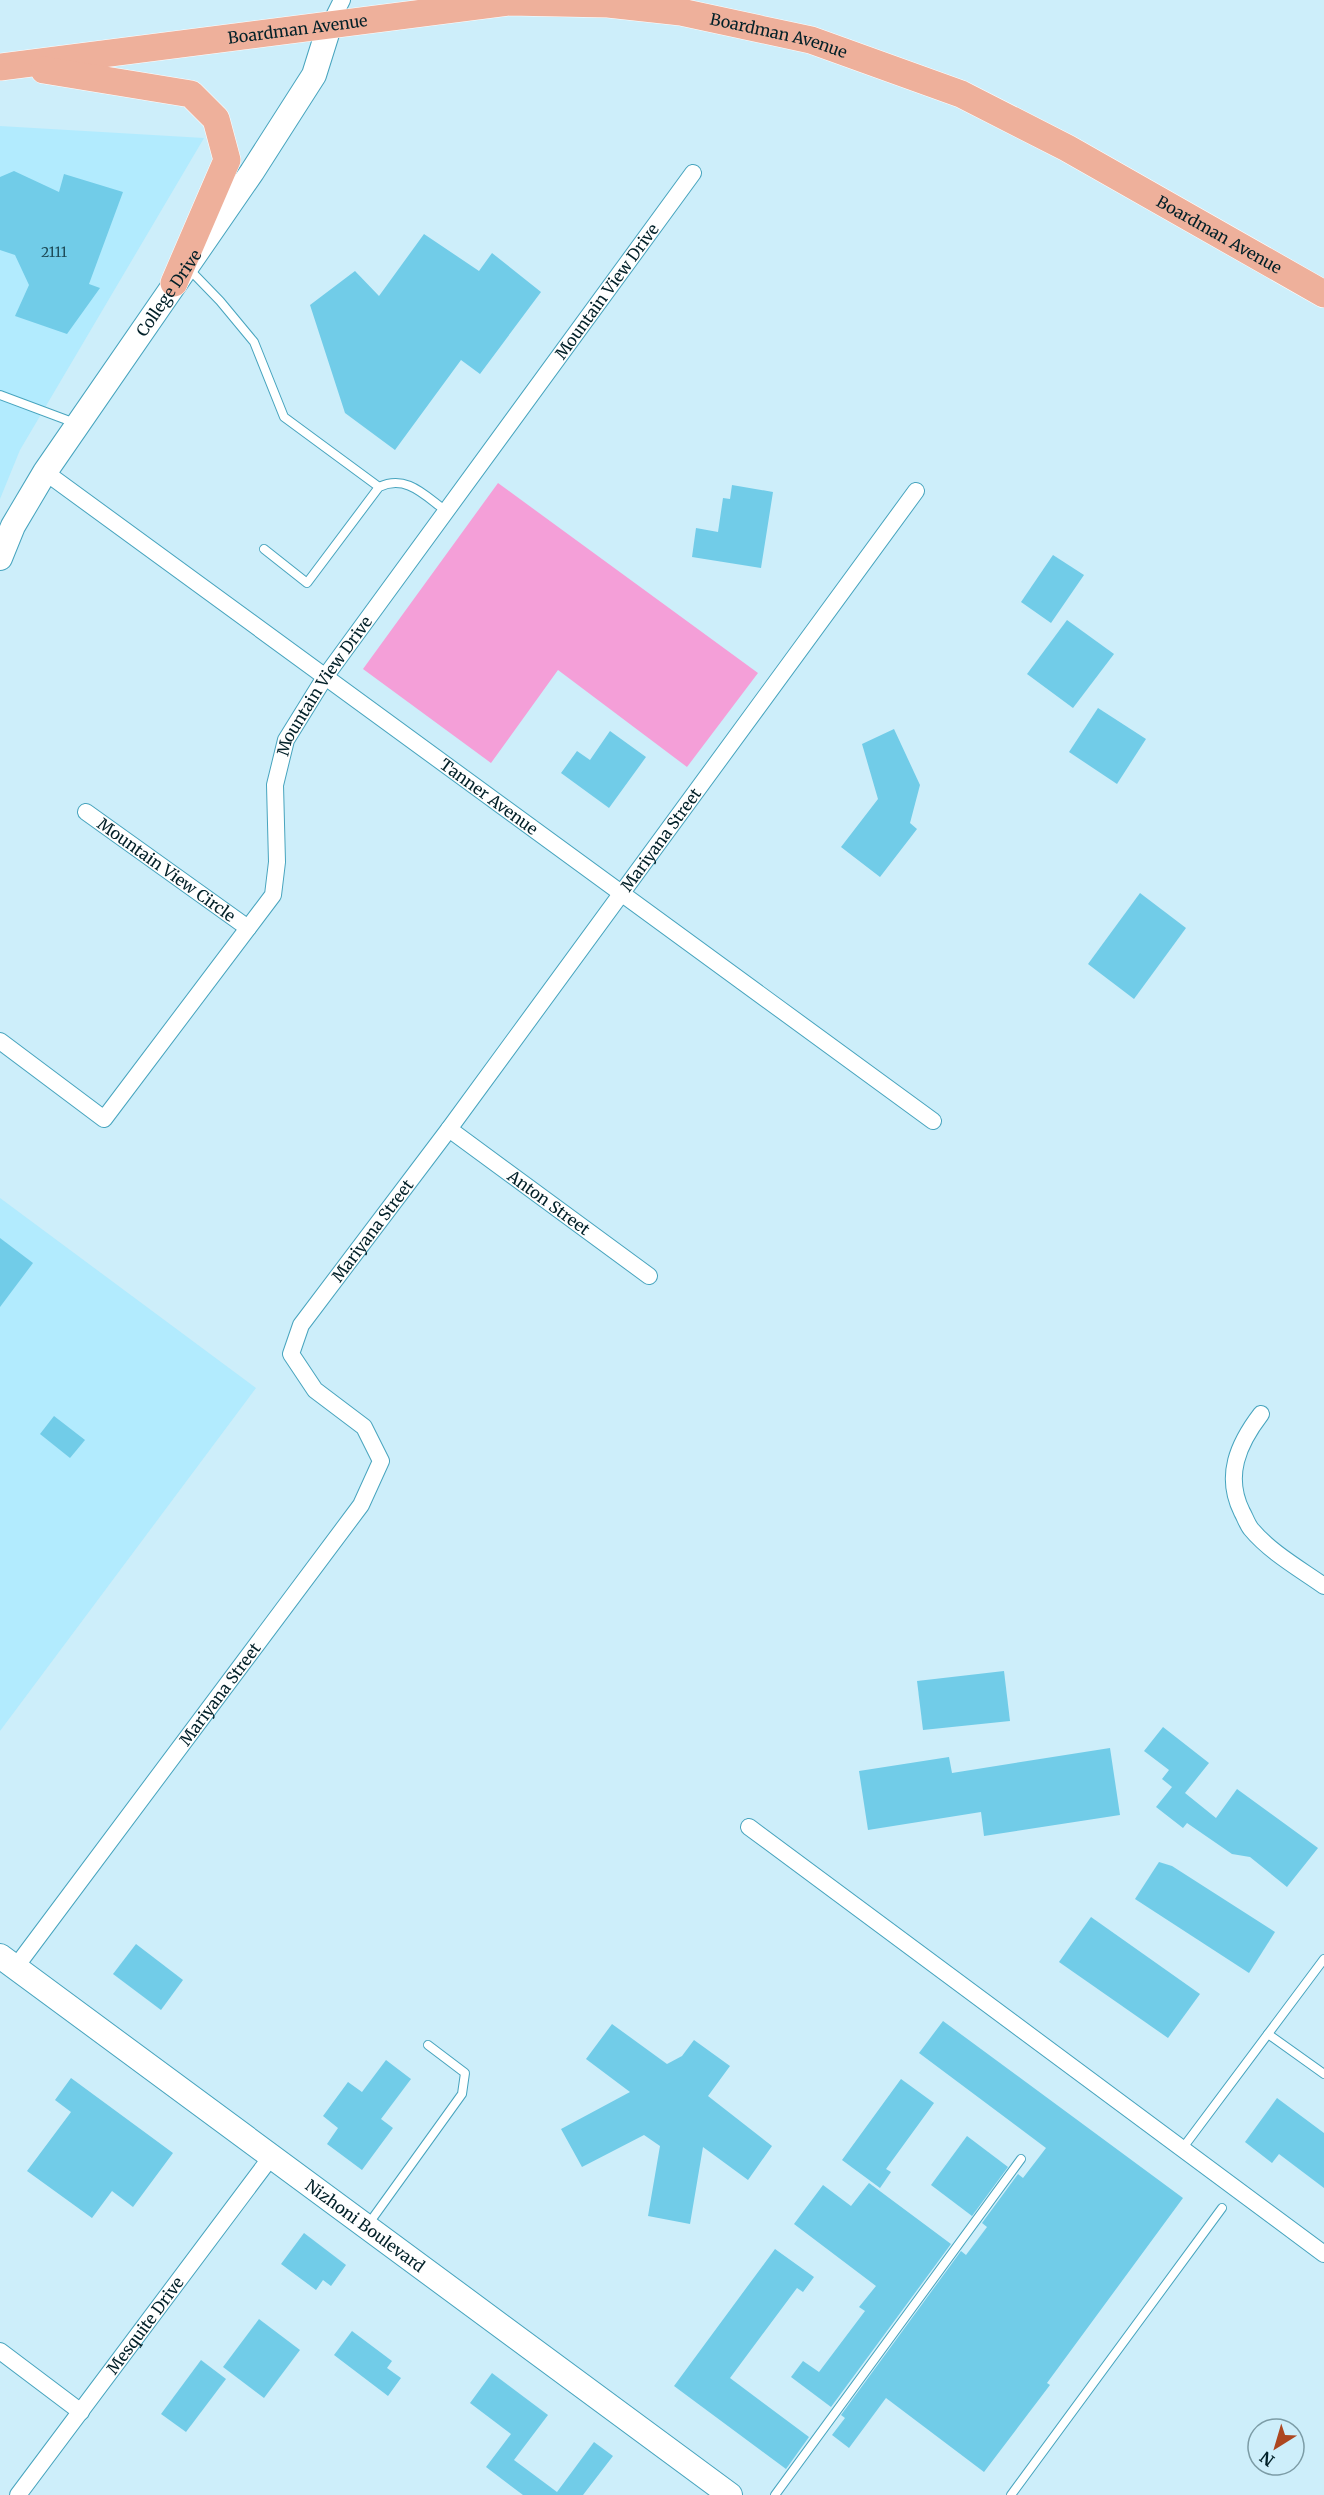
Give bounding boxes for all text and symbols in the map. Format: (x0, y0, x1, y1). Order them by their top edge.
street label: Boardman Avenue (708, 9, 850, 62)
street label: Boardman Avenue (227, 10, 369, 48)
street label: Boardman Avenue (1153, 191, 1285, 278)
street label: Mountain View Drive (551, 219, 663, 363)
house number: 2111 (41, 243, 67, 261)
street label: College Drive (132, 246, 206, 340)
street label: Mountain View Drive (273, 612, 376, 758)
street label: Tanner Avenue (436, 754, 542, 839)
street label: Mariyana Street (616, 783, 706, 895)
street label: Mountain View Circle (94, 813, 239, 926)
street label: Anton Street (503, 1165, 595, 1240)
street label: Mariyana Street (327, 1175, 418, 1286)
street label: Mariyana Street (175, 1638, 265, 1749)
street label: Nizhoni Boulevard (302, 2175, 429, 2277)
street label: Mesquite Drive (102, 2273, 188, 2378)
north arrow (1246, 2417, 1306, 2477)
text: N (1256, 2447, 1278, 2471)

